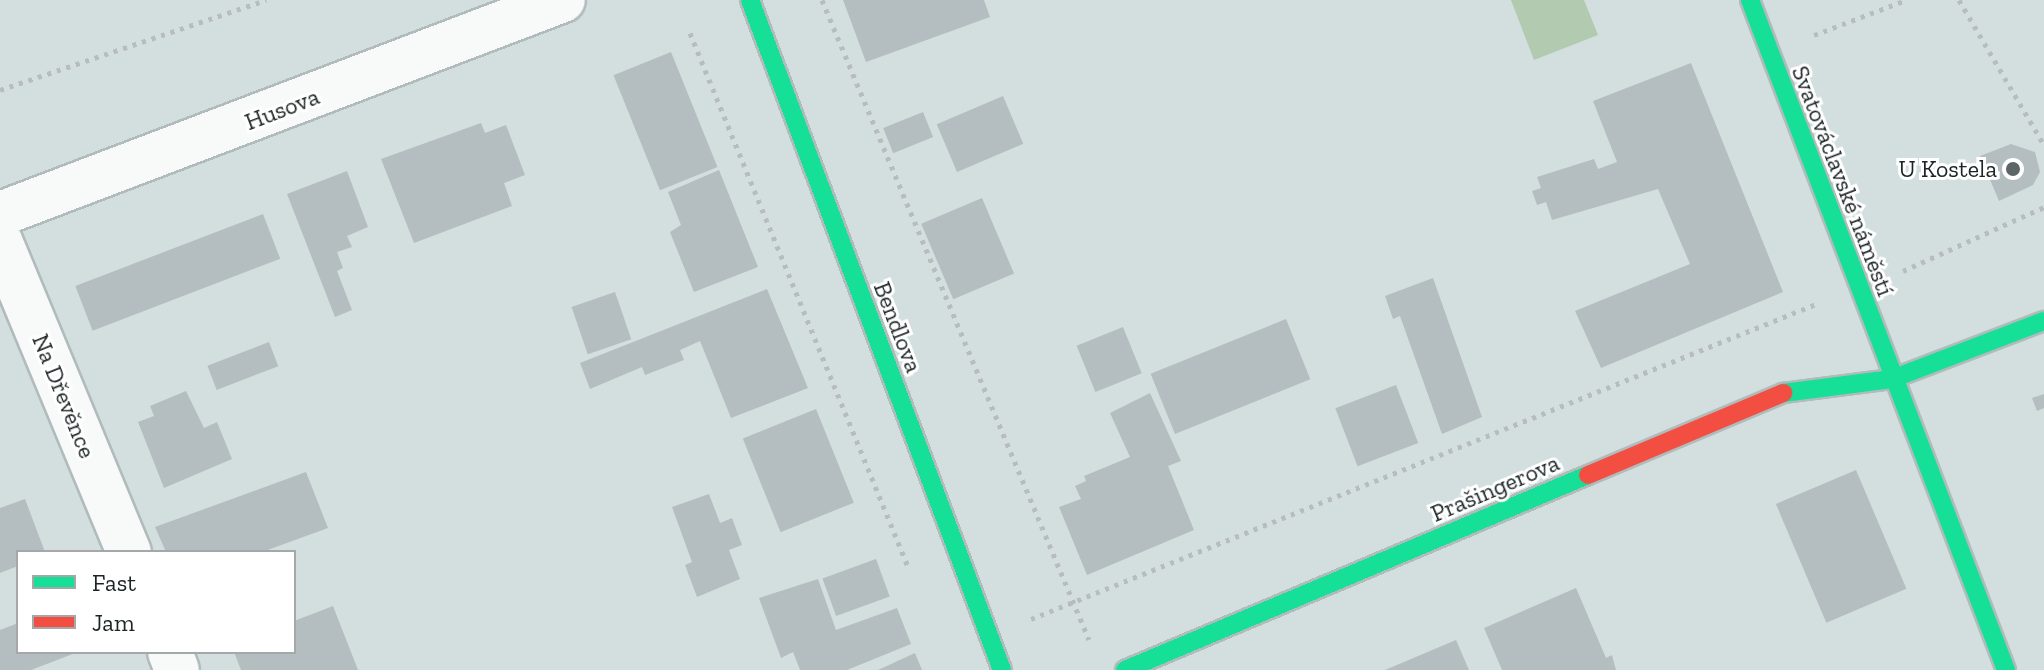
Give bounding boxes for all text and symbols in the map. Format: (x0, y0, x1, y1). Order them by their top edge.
street label: Svatováclavské náměstí (1786, 62, 1900, 300)
street label: Husova (241, 82, 323, 136)
place label: U Kostela (1898, 155, 1997, 183)
marker: U Kostela (2004, 160, 2022, 178)
street label: Bendlova (868, 278, 928, 376)
street label: Na Dřevěnce (26, 330, 102, 462)
street label: Prašingerova (1426, 448, 1564, 528)
legend (16, 550, 296, 654)
text: Fast (92, 568, 136, 597)
text: Jam (92, 608, 135, 637)

